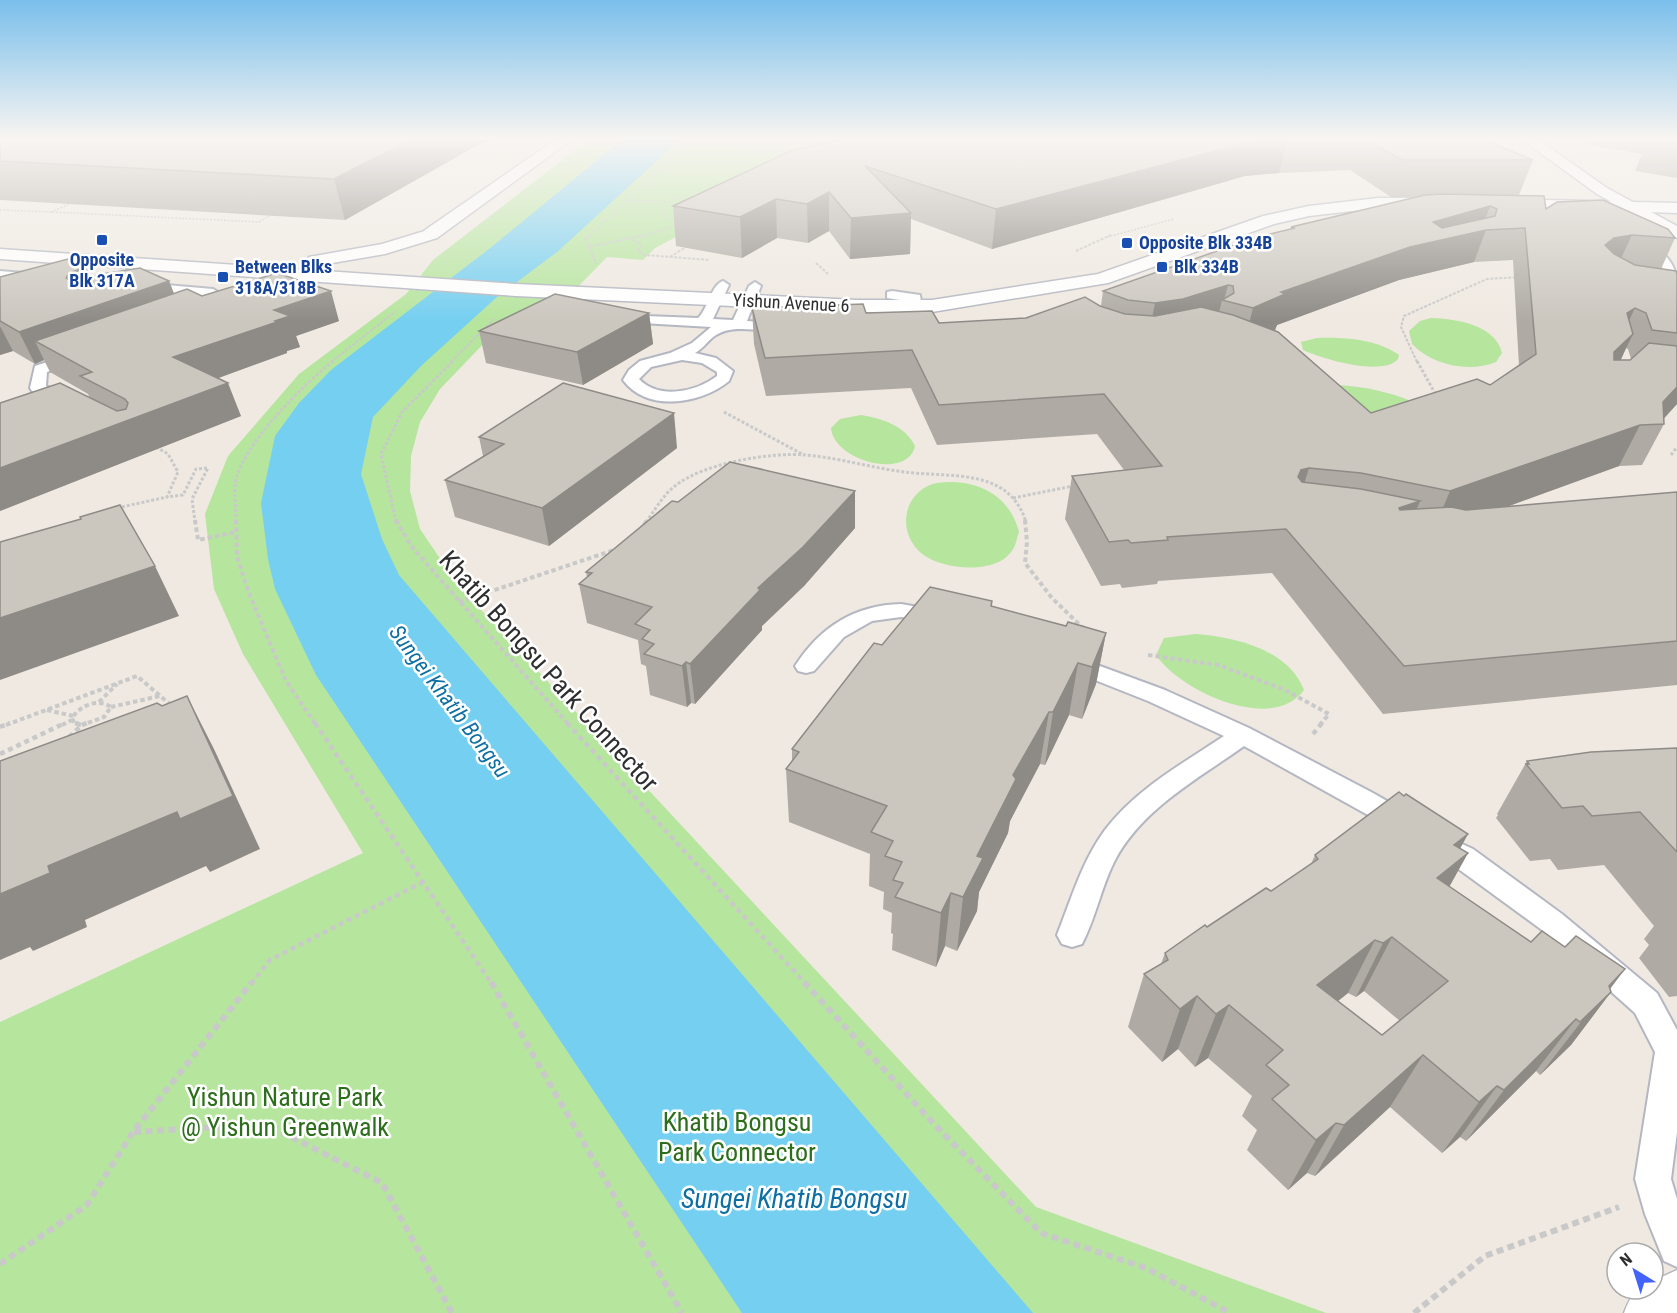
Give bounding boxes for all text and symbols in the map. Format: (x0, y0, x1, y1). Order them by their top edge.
place label: Opposite Blk 334B (1139, 232, 1272, 253)
marker: Opposite Blk 317A (95, 233, 109, 247)
marker: Opposite Blk 334B (1120, 236, 1134, 250)
place label: Opposite Blk 317A (69, 249, 135, 291)
place label: Between Blks 318A/318B (235, 256, 332, 298)
place label: Blk 334B (1174, 256, 1239, 277)
marker: Blk 334B (1155, 260, 1169, 274)
marker: Between Blks 318A/318B (216, 270, 230, 284)
street label: Yishun Avenue 6 (732, 289, 850, 316)
street label: Khatib Bongsu Park Connector (433, 545, 665, 797)
water label: Sungei Khatib Bongsu (384, 620, 515, 782)
park label: Yishun Nature Park @ Yishun Greenwalk (181, 1082, 389, 1142)
park label: Khatib Bongsu Park Connector (658, 1107, 816, 1167)
water label: Sungei Khatib Bongsu (681, 1183, 907, 1215)
north arrow (1605, 1241, 1665, 1301)
text: N (1616, 1249, 1636, 1270)

